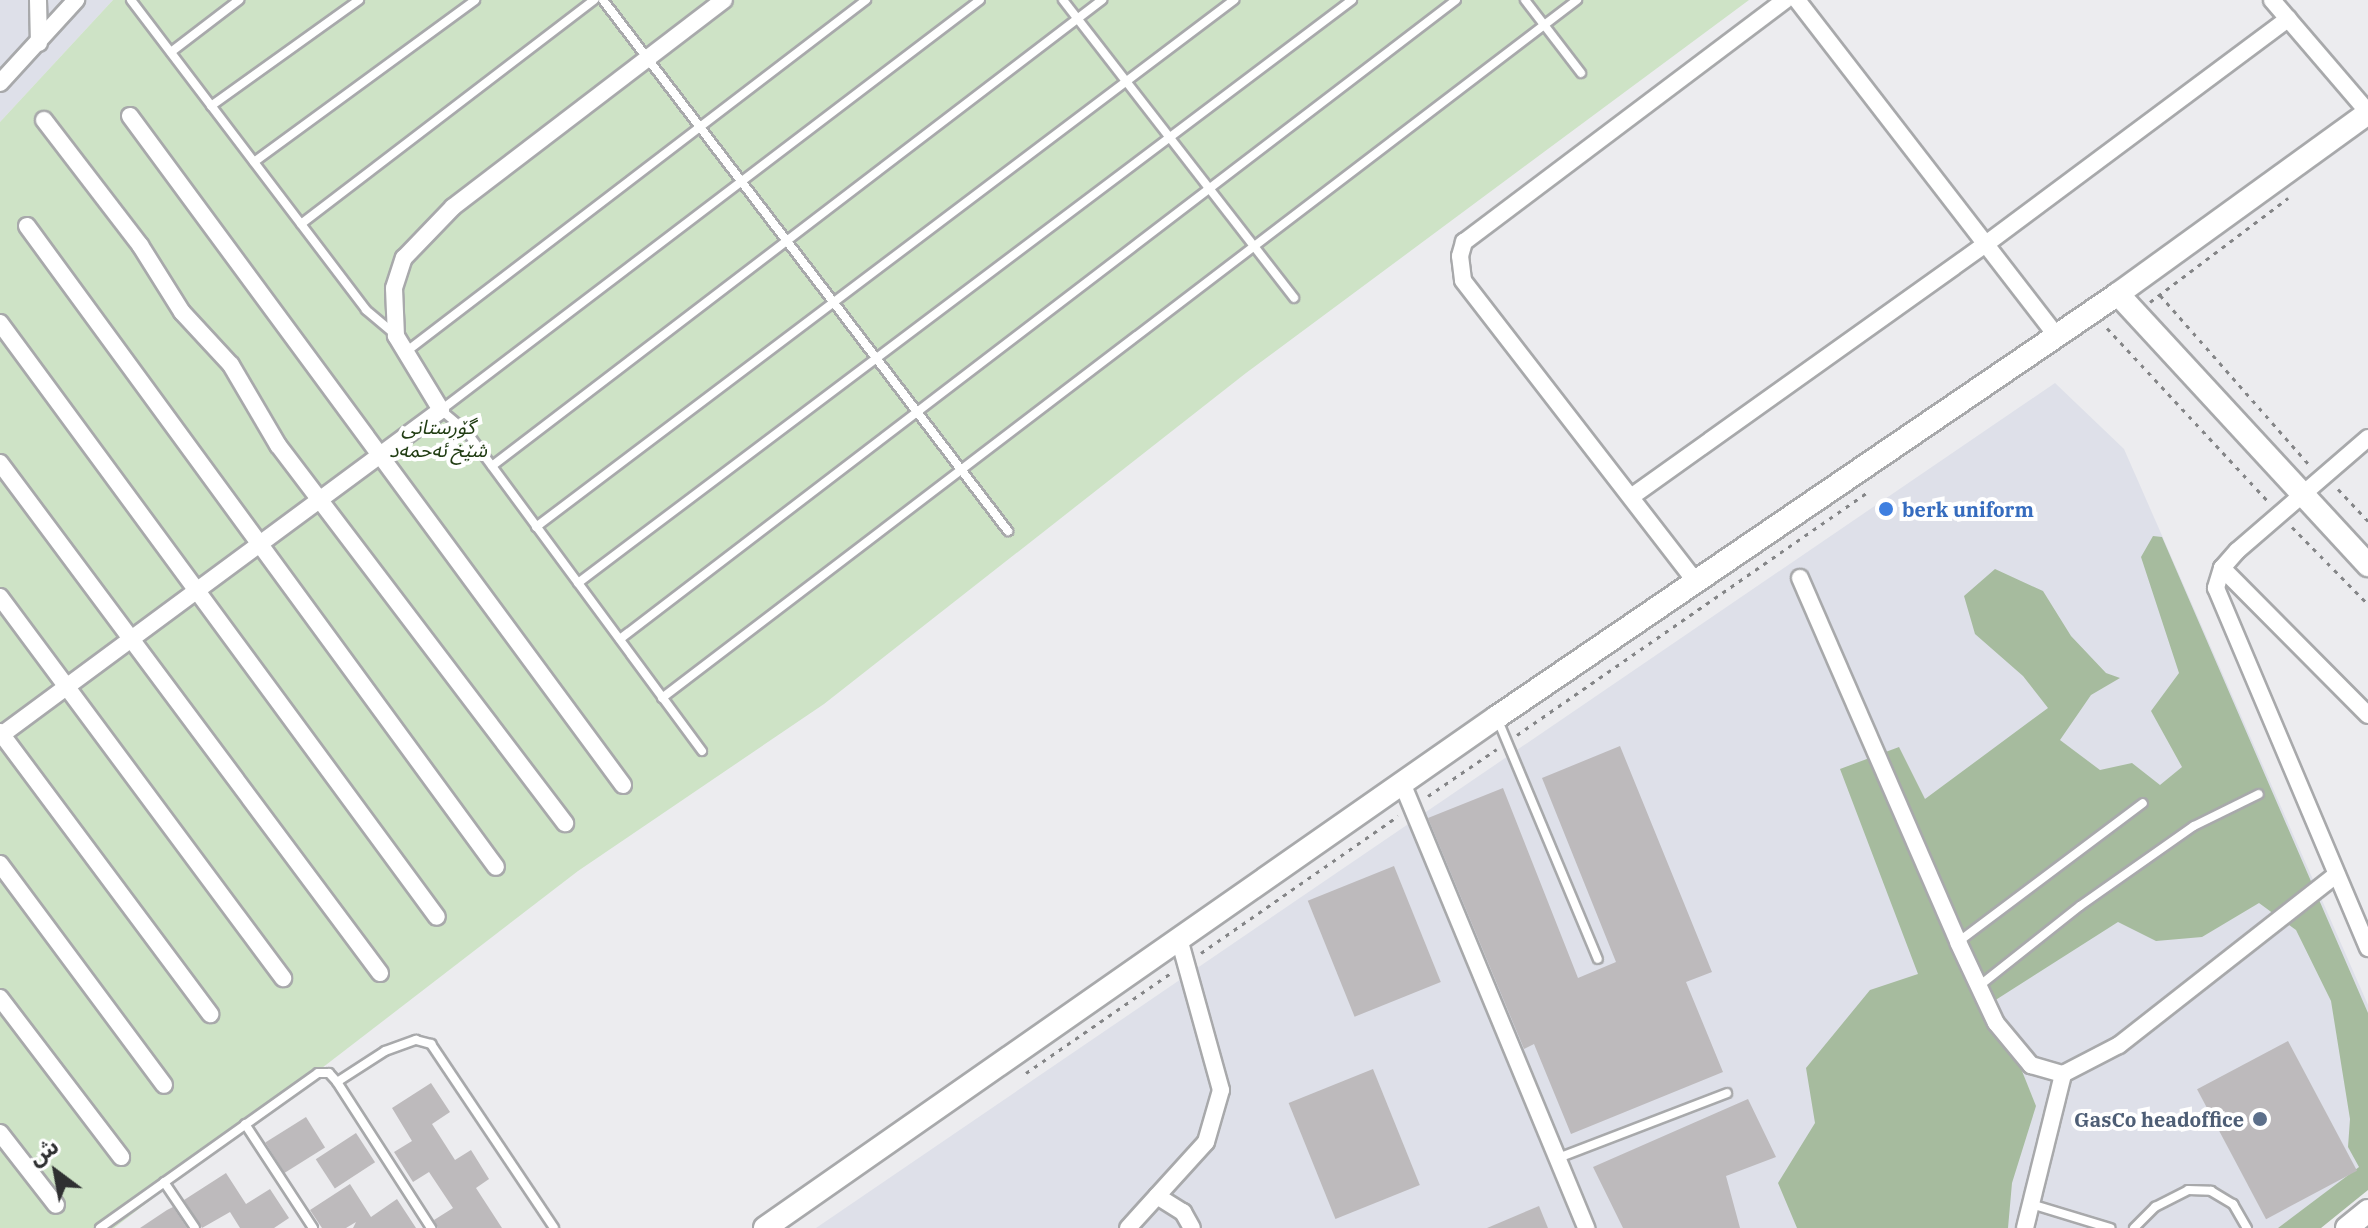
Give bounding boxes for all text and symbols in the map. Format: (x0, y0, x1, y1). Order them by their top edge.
park label: گۆڕستانی شێخ ئەحمەد (389, 414, 487, 461)
place label: berk uniform (1902, 497, 2034, 521)
marker: berk uniform (1877, 500, 1895, 518)
place label: GasCo headoffice (2074, 1107, 2244, 1131)
marker: GasCo headoffice (2251, 1110, 2269, 1128)
text: ش (23, 1131, 63, 1172)
north arrow (16, 1132, 96, 1212)

